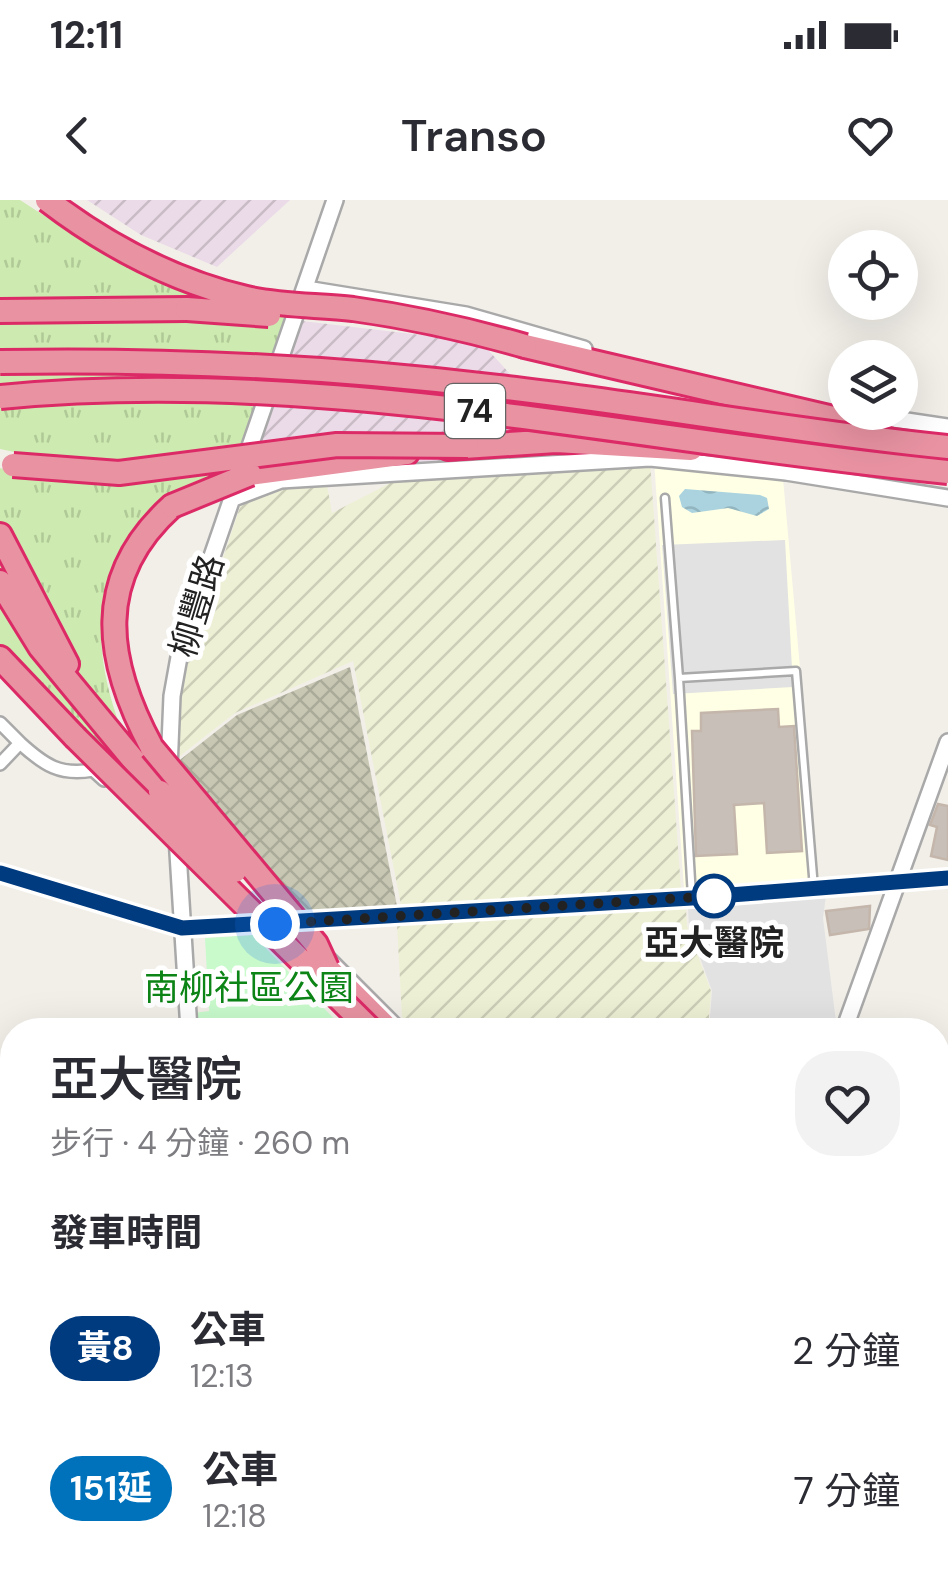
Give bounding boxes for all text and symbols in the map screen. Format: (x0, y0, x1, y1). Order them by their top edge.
text: 12:11 (50, 10, 123, 60)
text: Transo (401, 106, 547, 165)
icon: back (50, 108, 105, 163)
icon: heart (843, 108, 898, 163)
map controls (828, 230, 918, 430)
button: locate (828, 230, 918, 320)
button: layers (828, 340, 918, 430)
road number: 74 (445, 384, 505, 438)
street label: 柳豐路 (160, 549, 234, 663)
marker: 亞大醫院 (693, 875, 735, 917)
your location (250, 899, 300, 949)
place label: 亞大醫院 (644, 920, 784, 966)
park label: 南柳社區公園 (144, 965, 354, 1011)
text: 亞大醫院 (50, 1048, 242, 1111)
button: heart (795, 1051, 900, 1156)
text: 步行 · 4 分鐘 · 260 m (50, 1122, 350, 1164)
text: 發車時間 (50, 1208, 202, 1258)
text: 公車 (190, 1305, 266, 1355)
text: 黃8 (76, 1325, 134, 1371)
text: 2 分鐘 (792, 1326, 900, 1376)
text: 12:13 (190, 1355, 254, 1397)
text: 公車 (202, 1445, 278, 1495)
text: 151延 (70, 1465, 152, 1511)
text: 7 分鐘 (794, 1466, 900, 1516)
text: 12:18 (202, 1495, 267, 1537)

